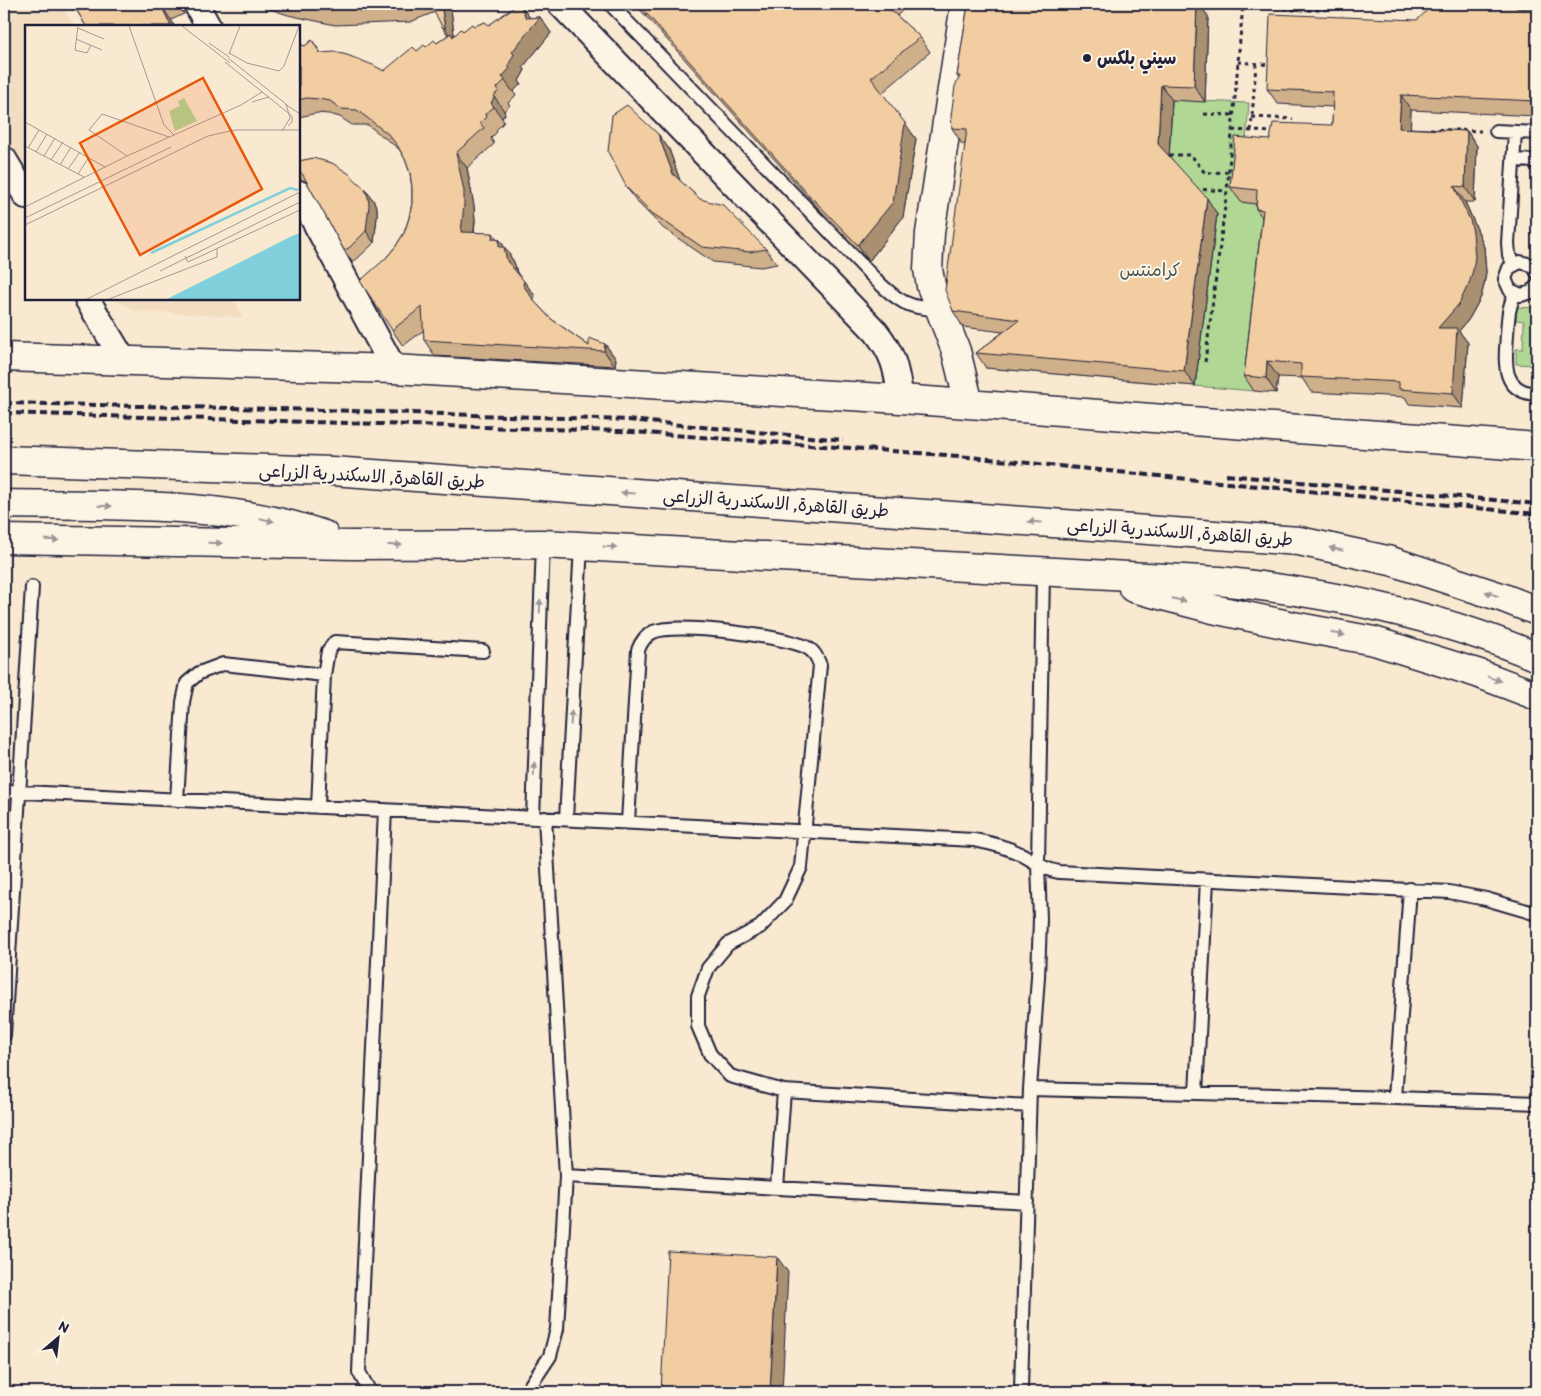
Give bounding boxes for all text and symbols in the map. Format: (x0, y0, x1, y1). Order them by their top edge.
inset map (25, 25, 300, 300)
place label: سيني بلكس (1097, 47, 1176, 74)
marker: سيني بلكس (1081, 52, 1093, 64)
park label: كرامنتس (1120, 259, 1181, 281)
street label: طريق القاهرة, الاسكندرية الزراعى (258, 459, 486, 493)
street label: طريق القاهرة, الاسكندرية الزراعى (662, 484, 890, 522)
one-way arrow (620, 488, 636, 496)
one-way arrow (97, 502, 113, 510)
street label: طريق القاهرة, الاسكندرية الزراعى (1066, 513, 1294, 551)
one-way arrow (259, 516, 274, 524)
one-way arrow (1027, 517, 1043, 525)
one-way arrow (45, 536, 61, 544)
one-way arrow (207, 539, 223, 547)
one-way arrow (387, 541, 403, 549)
one-way arrow (602, 544, 618, 552)
one-way arrow (1328, 545, 1343, 553)
one-way arrow (1484, 590, 1499, 597)
one-way arrow (1171, 596, 1186, 604)
one-way arrow (537, 598, 545, 614)
one-way arrow (1330, 631, 1346, 639)
one-way arrow (1486, 676, 1501, 683)
one-way arrow (568, 710, 576, 726)
one-way arrow (531, 761, 539, 777)
north arrow (32, 1314, 82, 1364)
text: N (56, 1317, 72, 1337)

